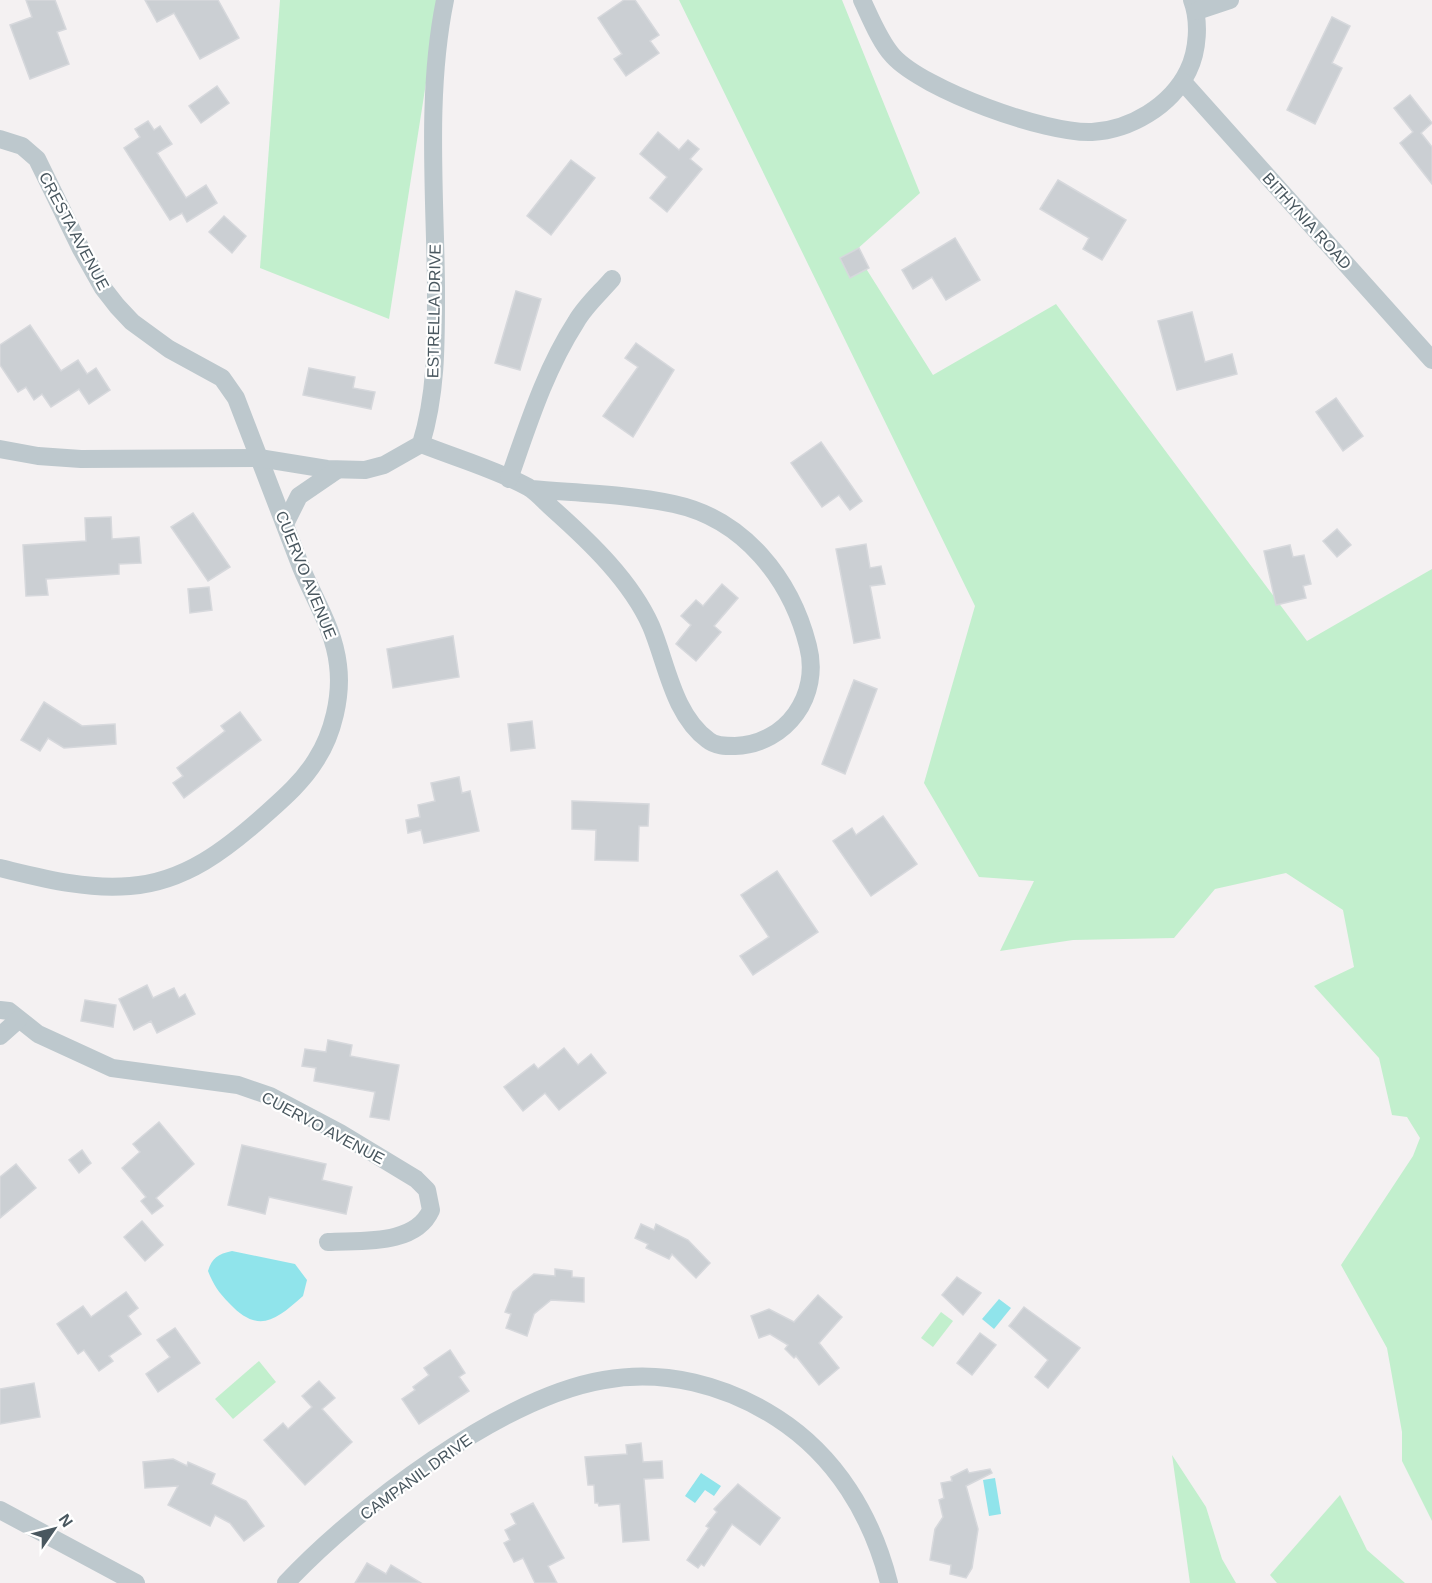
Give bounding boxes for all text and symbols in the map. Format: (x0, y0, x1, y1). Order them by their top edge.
street label: CRESTA AVENUE (36, 169, 112, 293)
street label: BITHYNIA ROAD (1259, 169, 1355, 273)
street label: ESTRELLA DRIVE (424, 244, 444, 378)
street label: CUERVO AVENUE (273, 509, 339, 641)
street label: CUERVO AVENUE (259, 1088, 387, 1168)
street label: CAMPANIL DRIVE (357, 1431, 475, 1523)
north arrow (24, 1499, 84, 1559)
text: N (56, 1511, 76, 1530)

